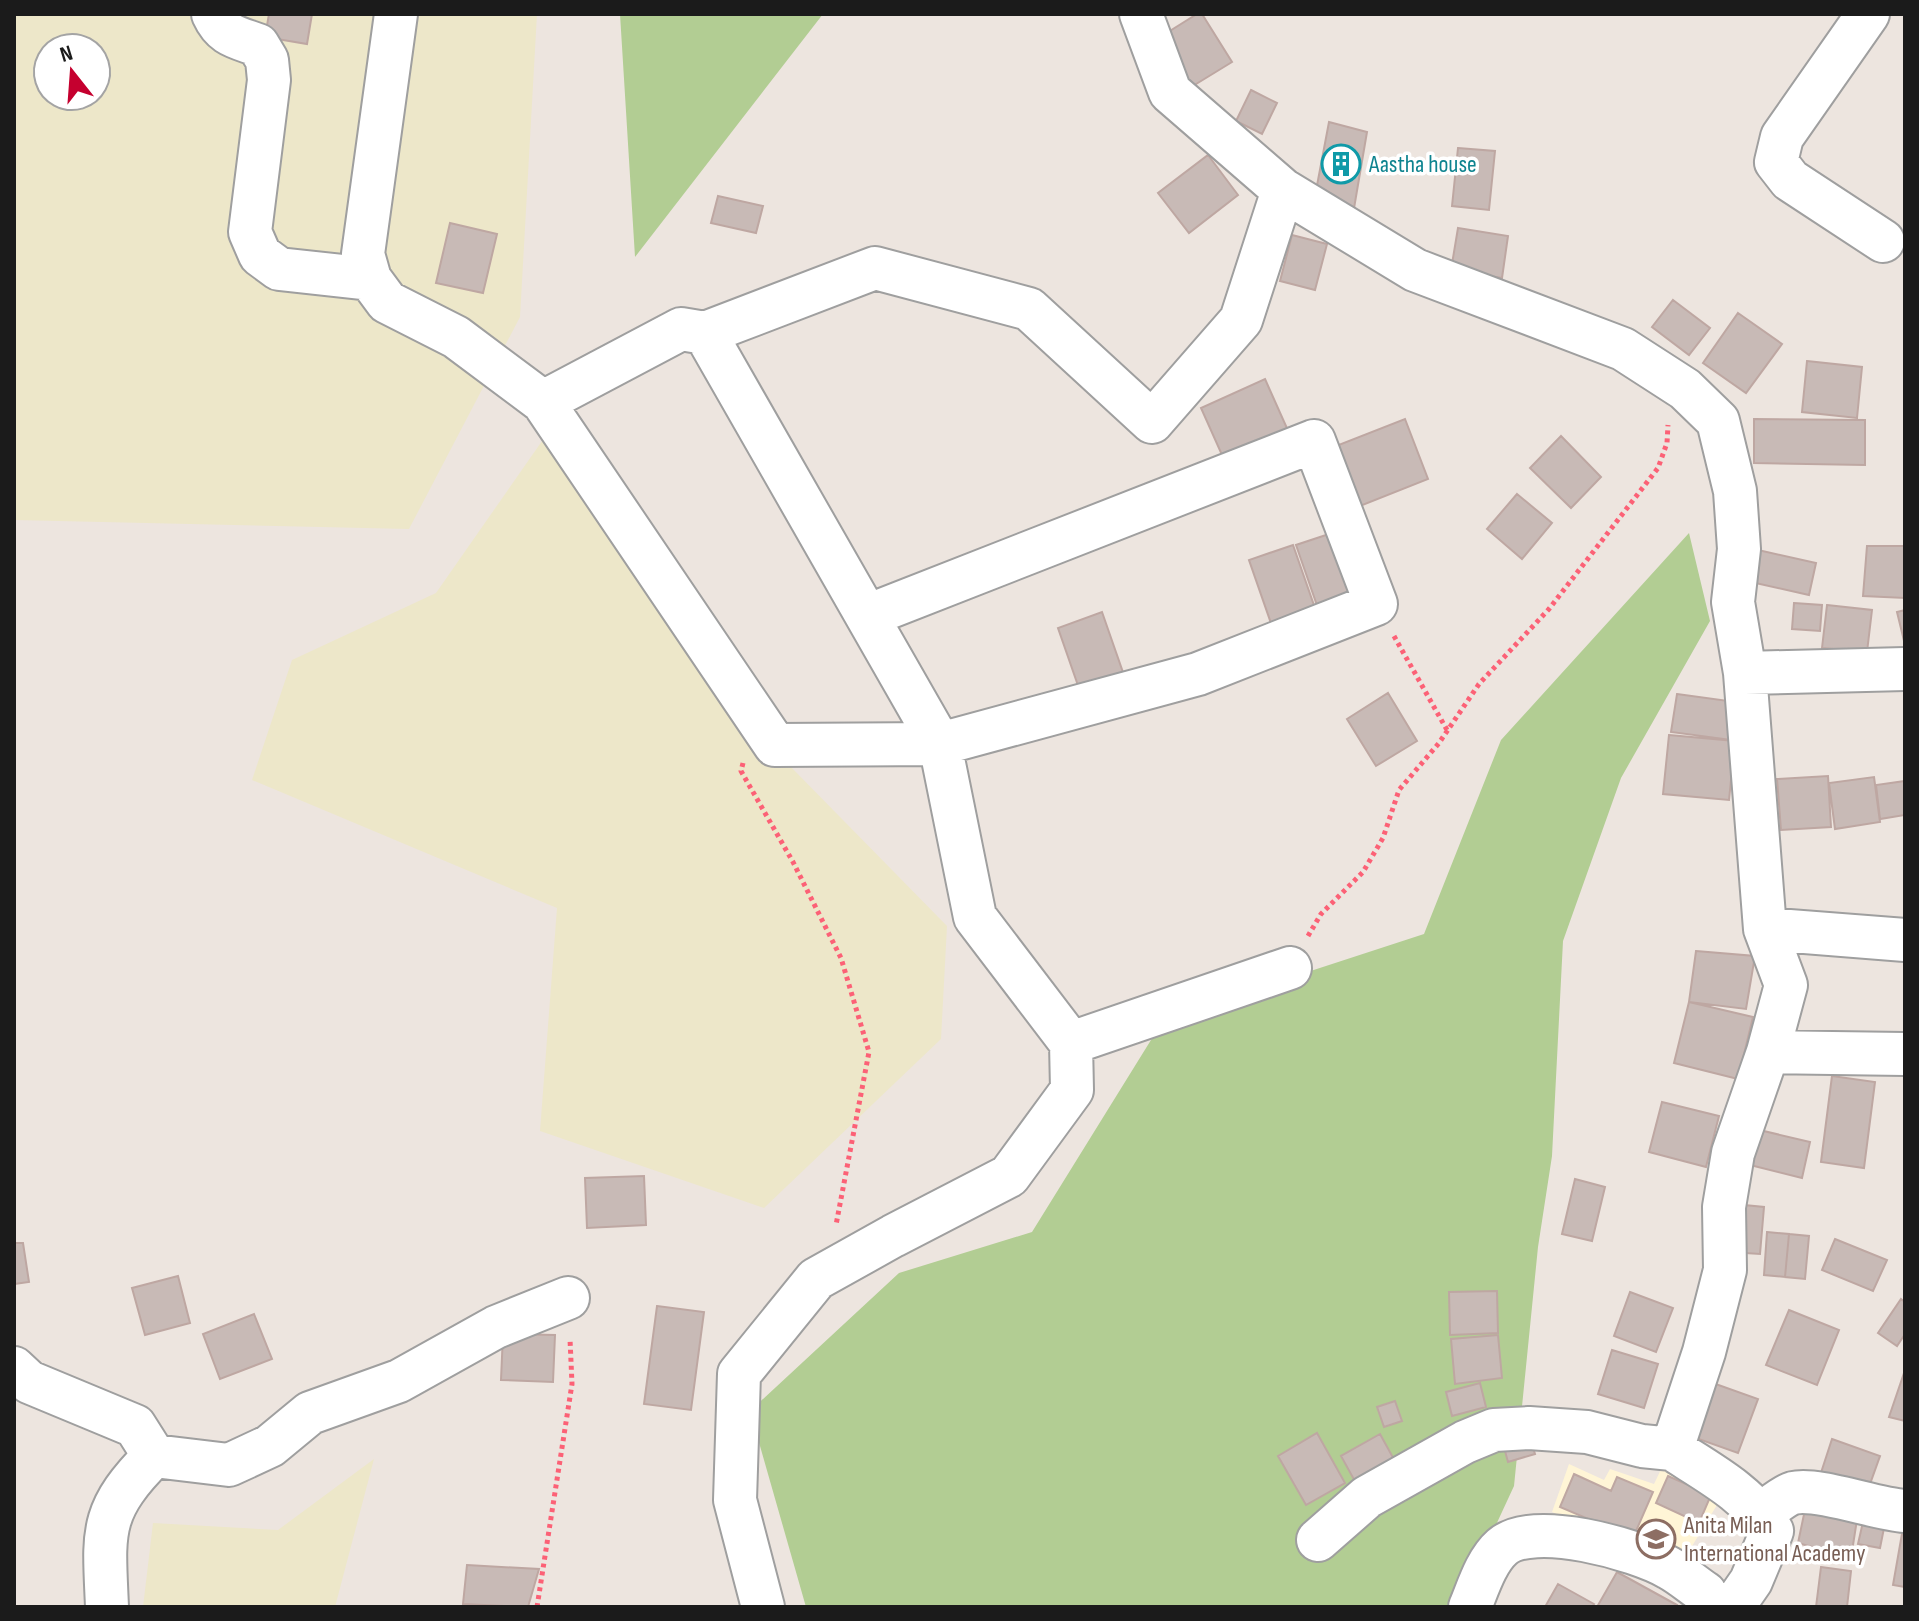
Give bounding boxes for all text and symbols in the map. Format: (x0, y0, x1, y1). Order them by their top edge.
north arrow (32, 32, 112, 112)
text: N (57, 40, 76, 69)
building icon: Aastha house (1320, 143, 1362, 185)
place label: Aastha house (1368, 150, 1477, 179)
place label: Anita Milan International Academy (1683, 1511, 1865, 1568)
school or university icon: Anita Milan International Academy (1635, 1518, 1677, 1560)

